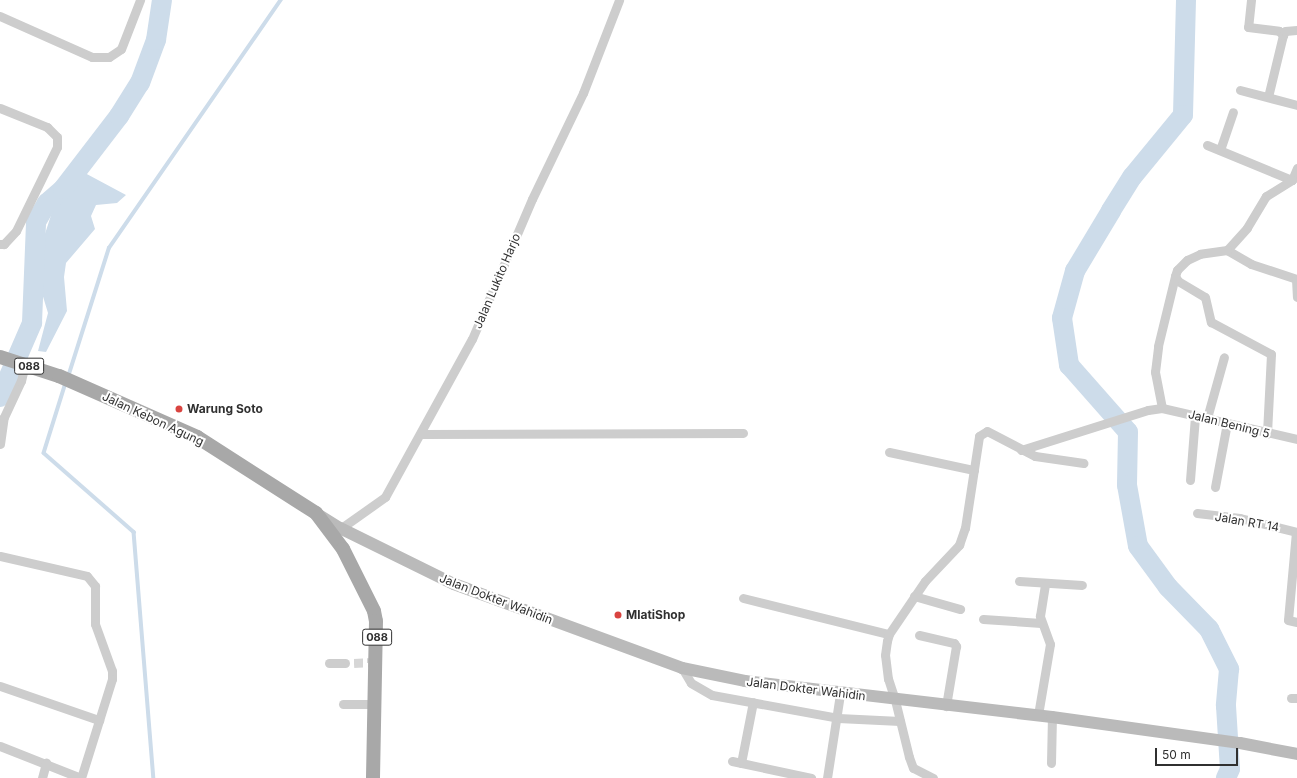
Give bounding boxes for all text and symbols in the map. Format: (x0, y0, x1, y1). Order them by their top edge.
street label: Jalan Lukito Harjo (470, 231, 524, 331)
road number: 088 (14, 357, 44, 375)
street label: Jalan Kebon Agung (100, 389, 206, 449)
place label: Warung Soto (187, 402, 263, 416)
marker: Warung Soto (174, 404, 184, 414)
street label: Jalan Bening 5 (1187, 407, 1271, 441)
street label: Jalan RT 14 (1214, 509, 1280, 535)
street label: Jalan Dokter Wahidin (437, 571, 555, 627)
place label: MlatiShop (626, 608, 685, 622)
marker: MlatiShop (613, 610, 623, 620)
road number: 088 (362, 628, 392, 646)
street label: Jalan Dokter Wahidin (746, 675, 866, 703)
scale bar (1157, 740, 1240, 766)
text: 50 m (1162, 747, 1191, 762)

